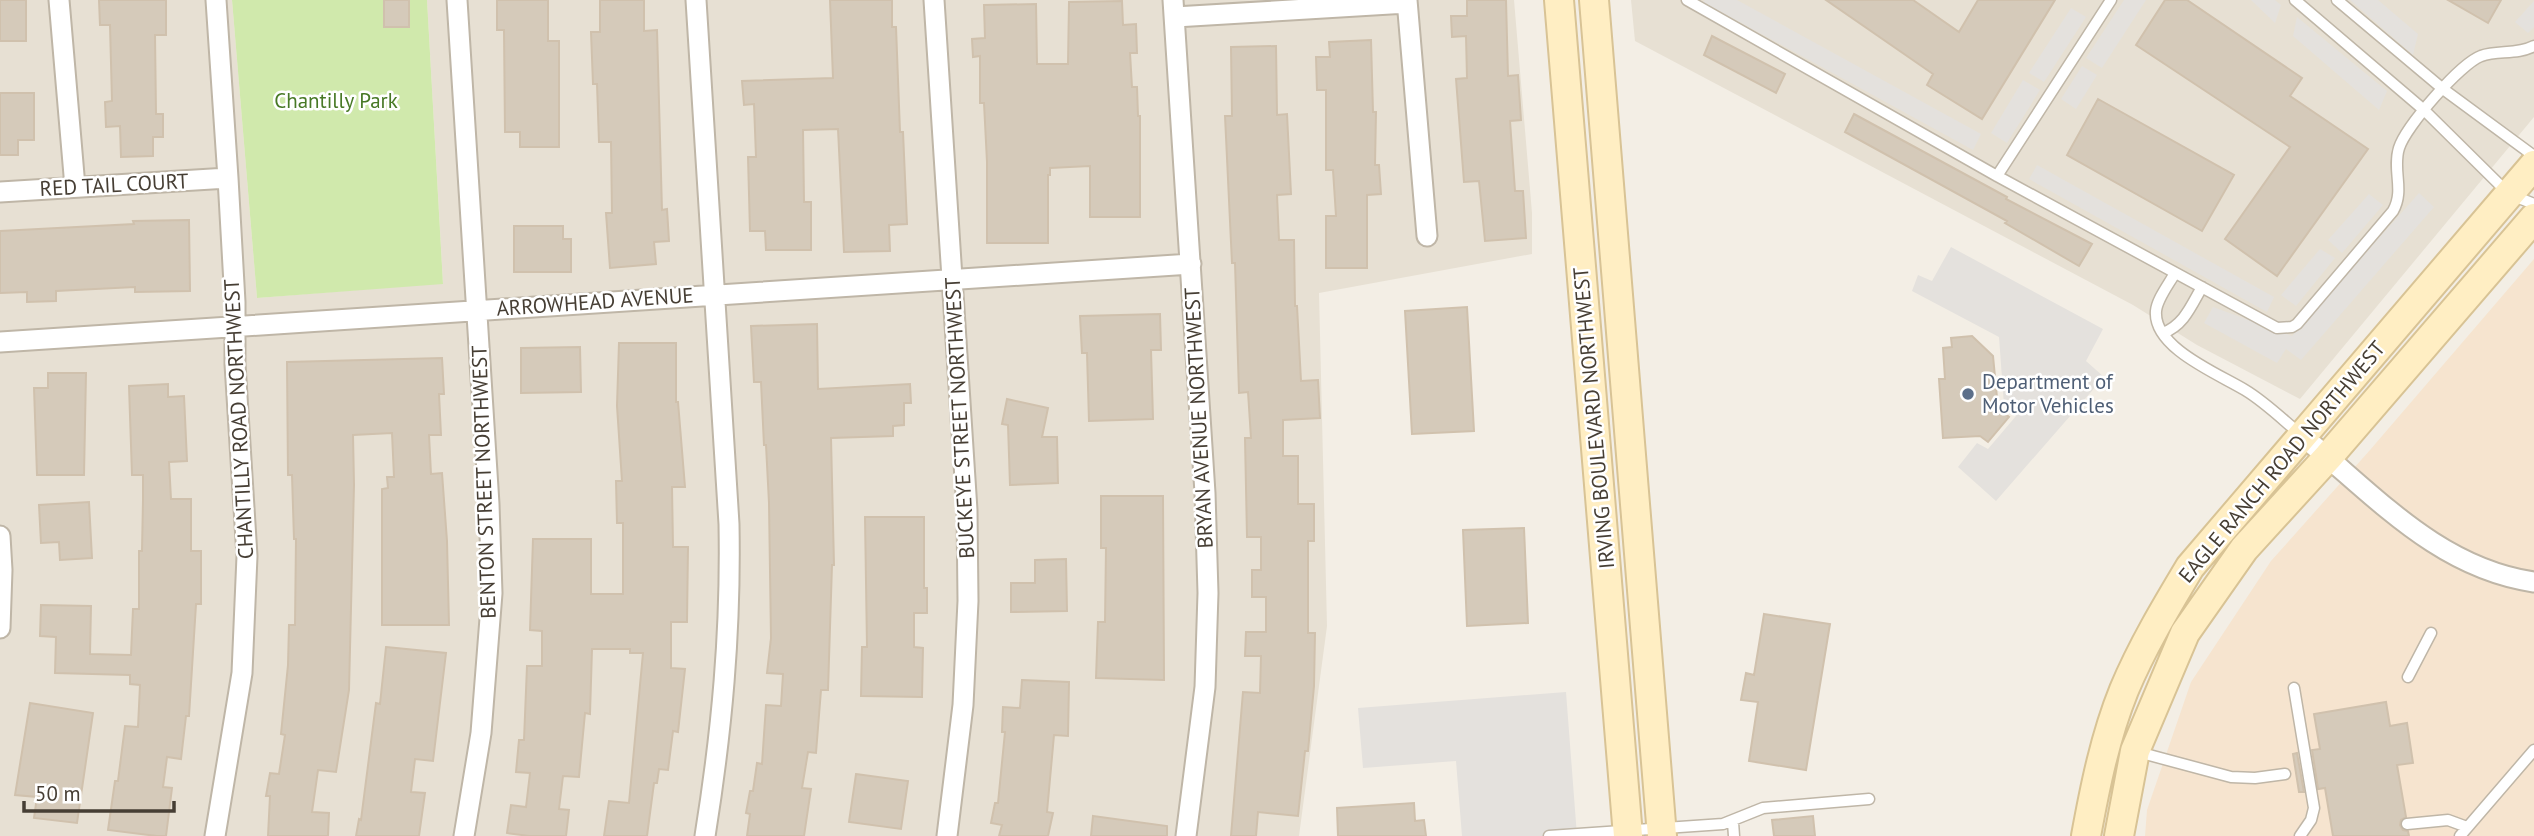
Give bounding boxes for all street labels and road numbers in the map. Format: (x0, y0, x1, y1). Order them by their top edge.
street label: RED TAIL COURT (39, 167, 189, 202)
street label: IRVING BOULEVARD NORTHWEST (1567, 266, 1620, 570)
street label: BUCKEYE STREET NORTHWEST (939, 276, 980, 559)
street label: CHANTILLY ROAD NORTHWEST (218, 278, 259, 560)
street label: ARROWHEAD AVENUE (495, 281, 694, 322)
street label: BRYAN AVENUE NORTHWEST (1178, 287, 1219, 549)
street label: EAGLE RANCH ROAD NORTHWEST (2172, 335, 2391, 588)
street label: BENTON STREET NORTHWEST (465, 345, 502, 619)

